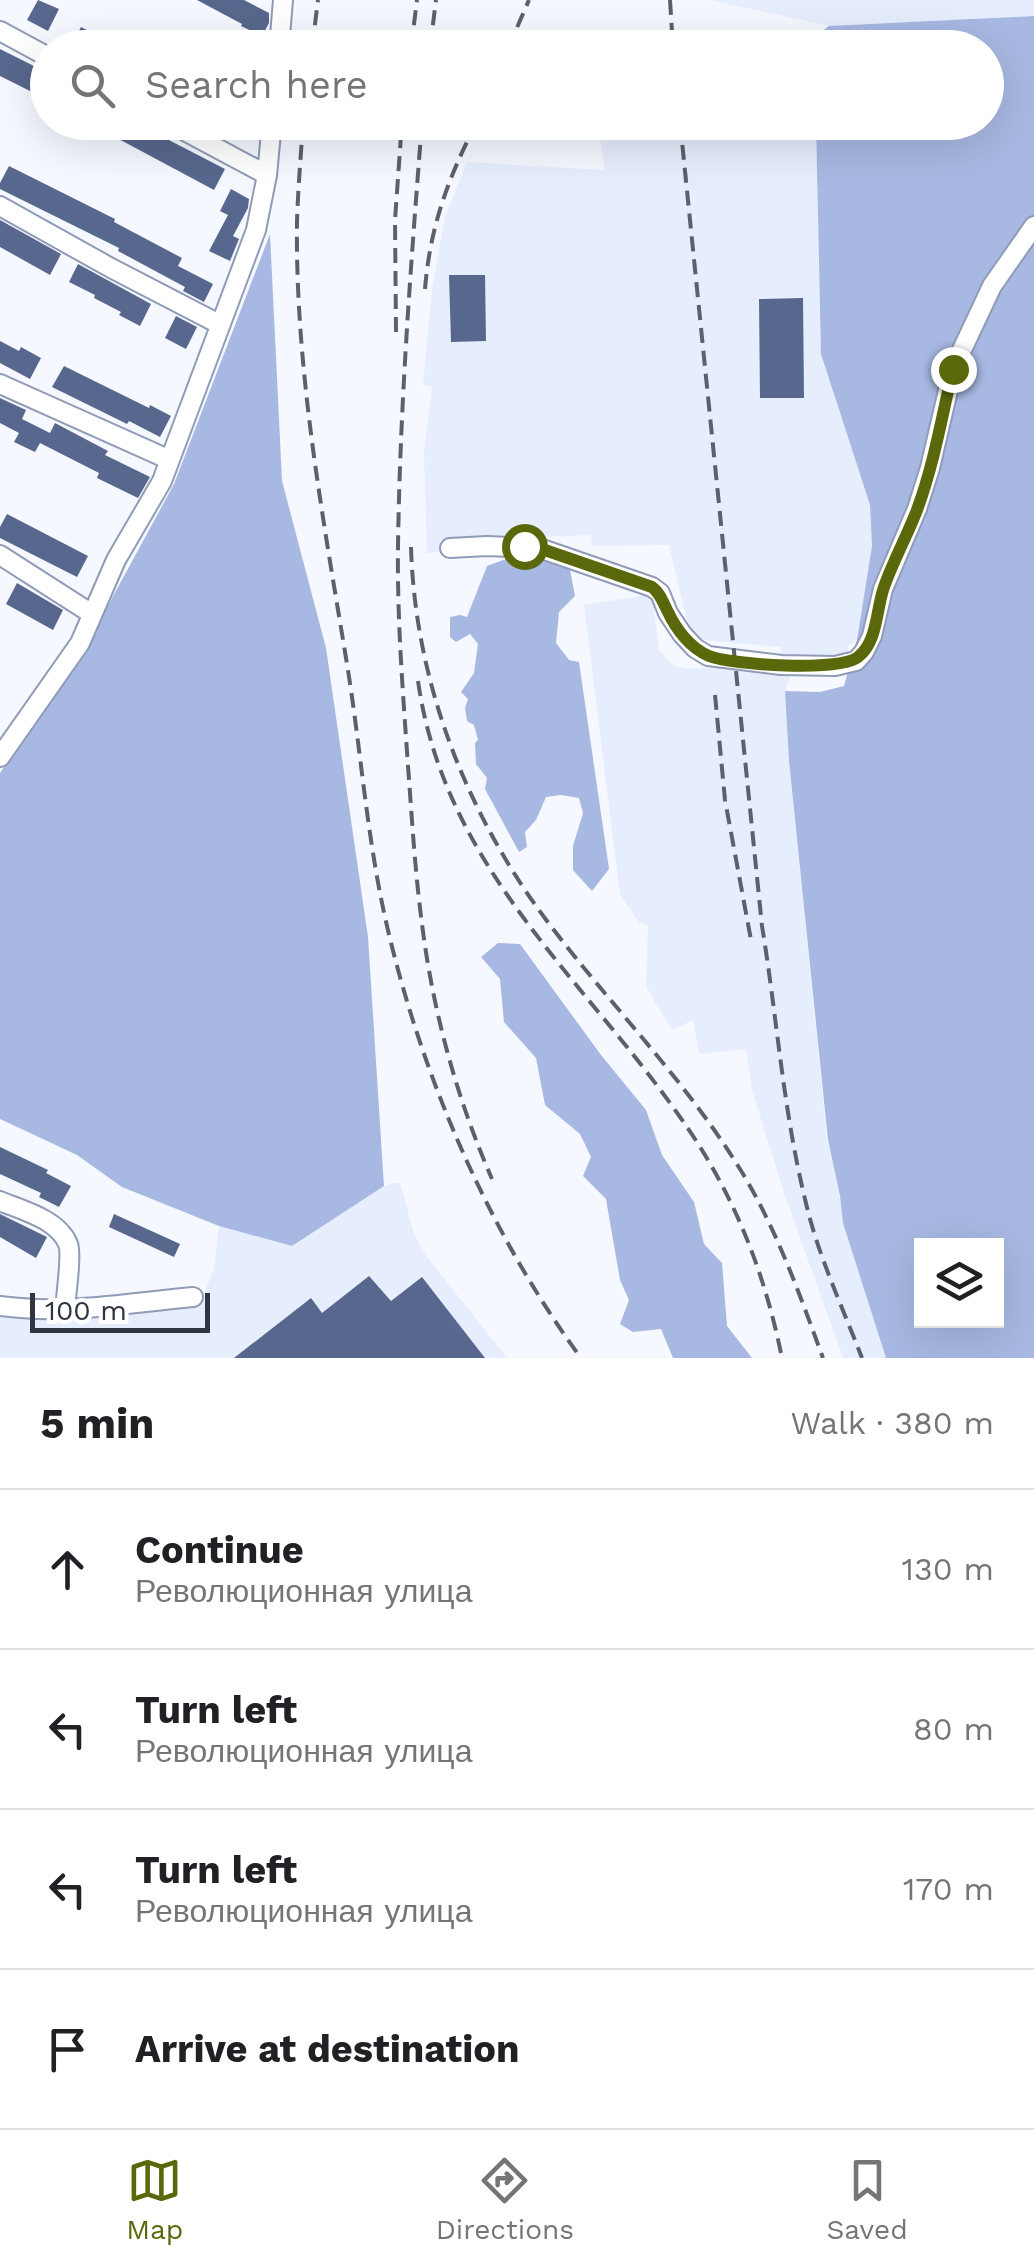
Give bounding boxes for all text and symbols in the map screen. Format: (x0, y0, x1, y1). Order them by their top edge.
search box (30, 30, 1004, 140)
icon: search (65, 58, 120, 113)
text: Search here (145, 63, 368, 107)
route end (931, 347, 977, 393)
route start (502, 524, 548, 570)
map controls (914, 1238, 1004, 1328)
button: layers (914, 1238, 1004, 1328)
scale bar (30, 1288, 210, 1332)
text: 100 m (45, 1294, 127, 1327)
text: 5 min (40, 1399, 154, 1448)
text: Walk · 380 m (790, 1404, 994, 1442)
text: Continue (135, 1528, 304, 1572)
icon: ahead (40, 1542, 95, 1597)
text: 130 m (902, 1550, 994, 1588)
text: Революционная улица (135, 1572, 473, 1610)
text: Turn left (135, 1688, 297, 1732)
icon: left (40, 1702, 95, 1757)
text: 80 m (913, 1710, 994, 1748)
text: Революционная улица (135, 1732, 473, 1770)
text: Turn left (135, 1848, 297, 1892)
icon: left (40, 1862, 95, 1917)
text: 170 m (903, 1870, 994, 1908)
text: Революционная улица (135, 1892, 473, 1930)
icon: arrive (40, 2022, 95, 2077)
text: Arrive at destination (135, 2027, 520, 2071)
tab: Map (126, 2153, 183, 2246)
tab: Directions (436, 2153, 574, 2246)
tab: Saved (826, 2153, 908, 2246)

